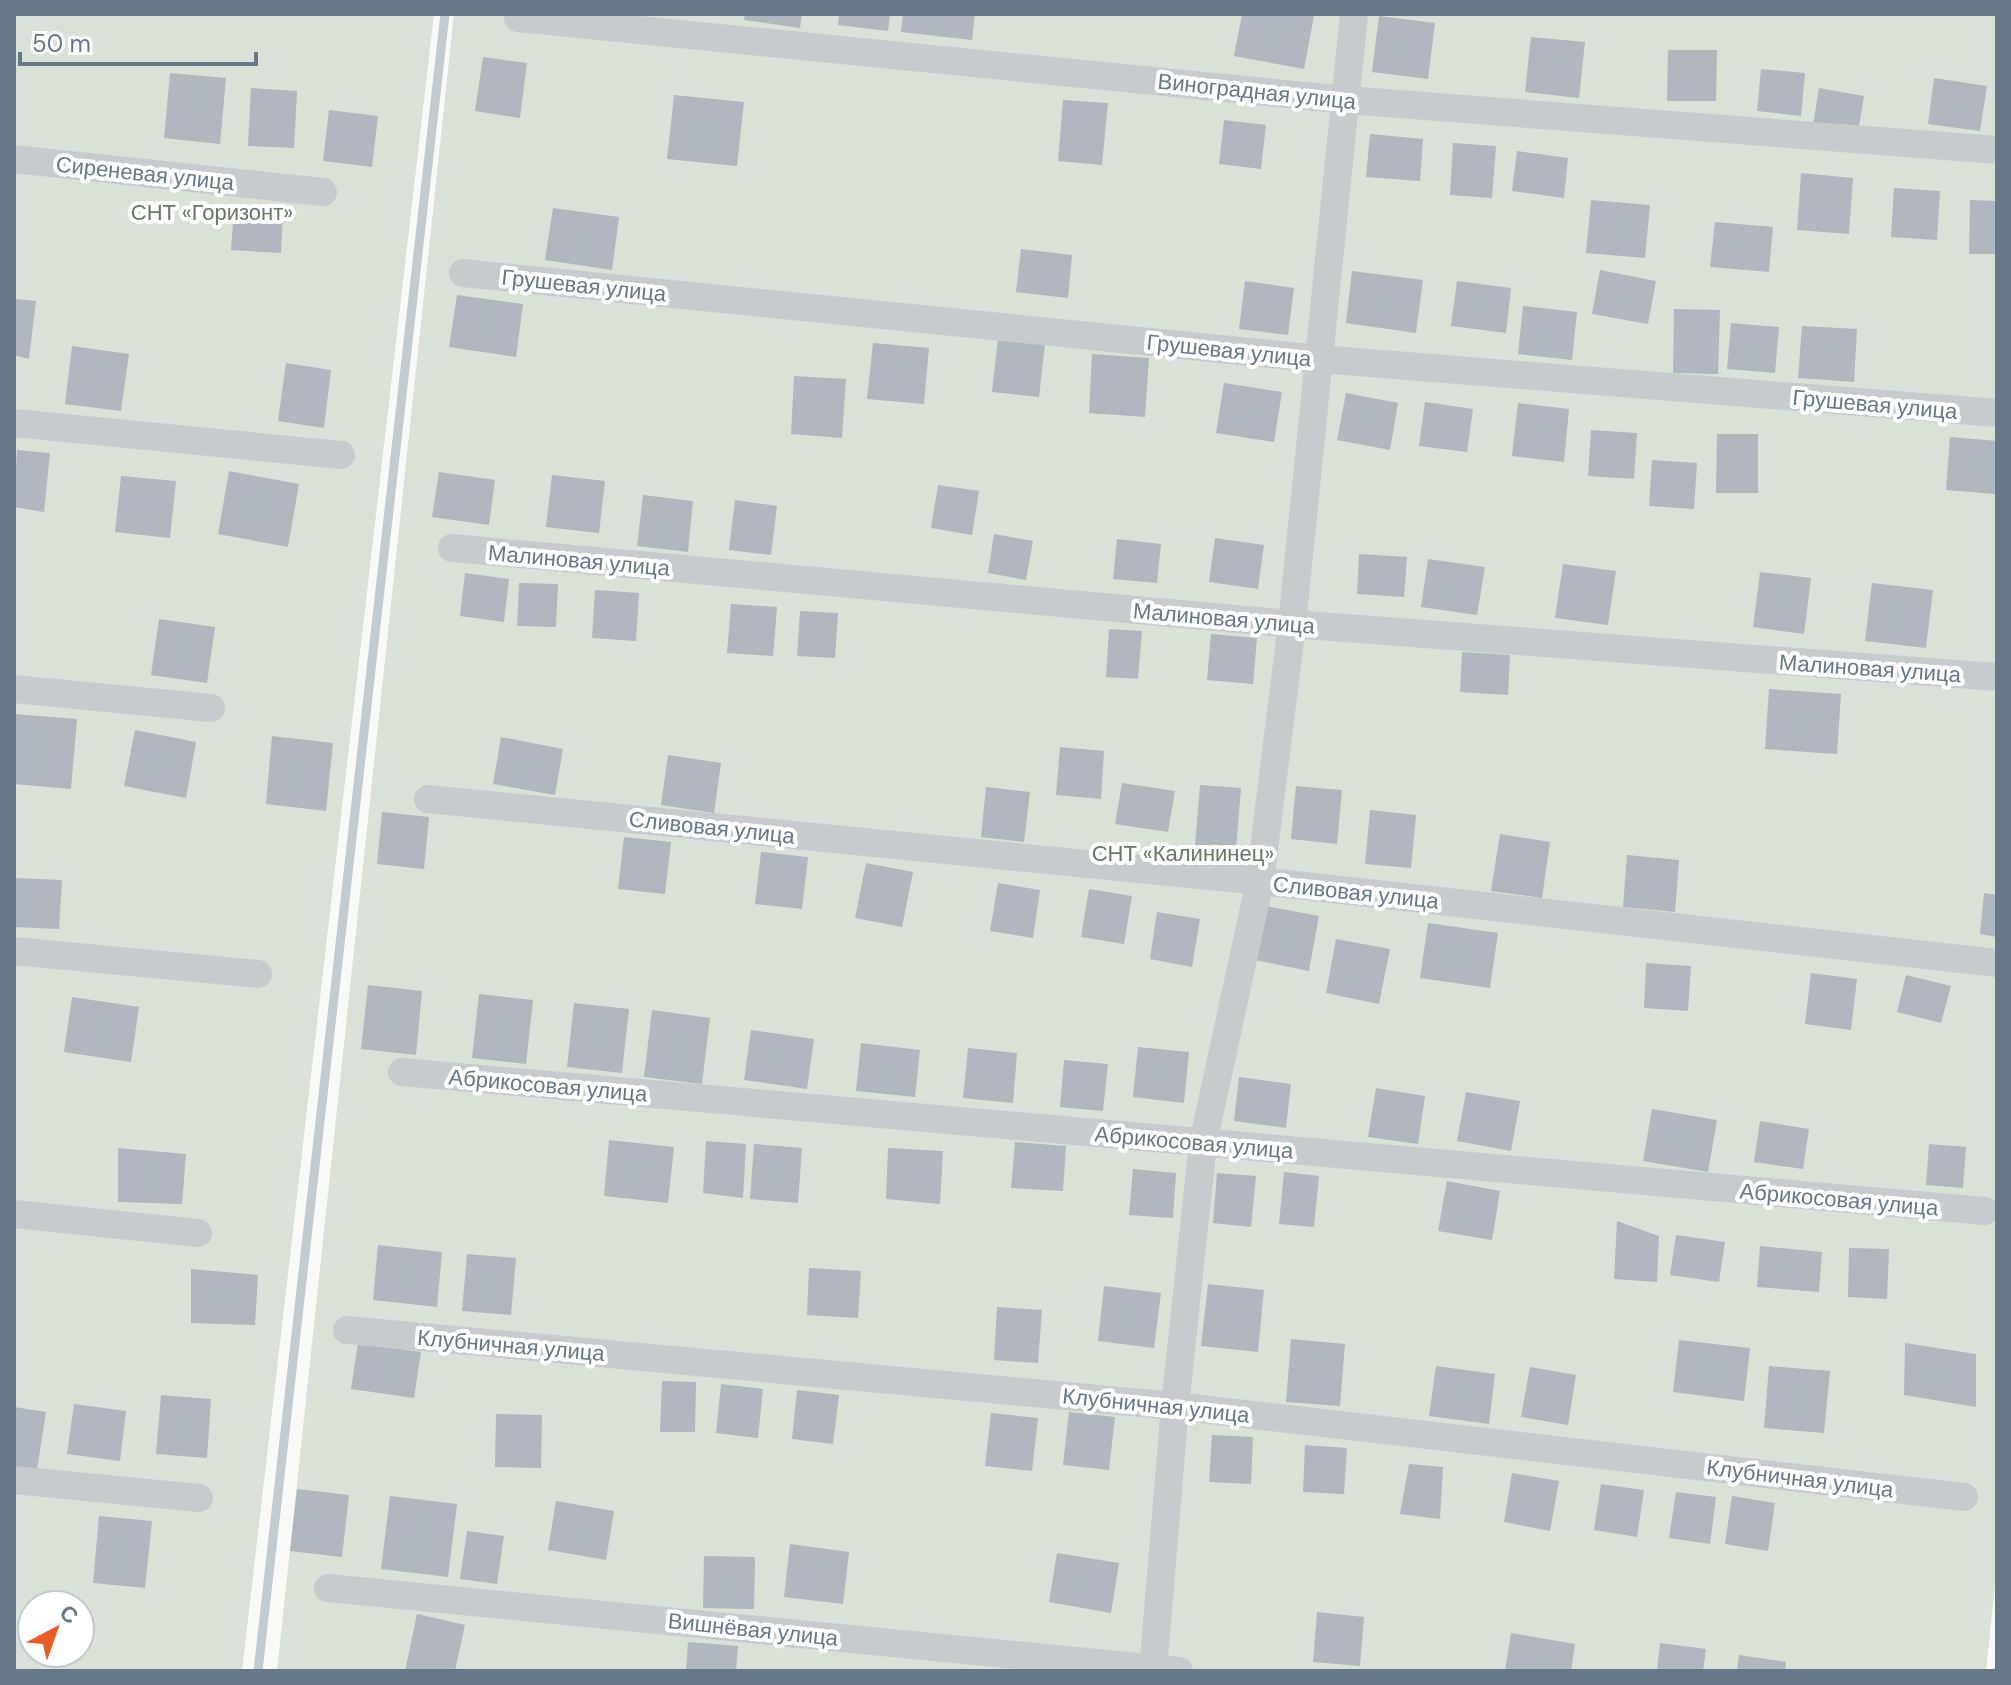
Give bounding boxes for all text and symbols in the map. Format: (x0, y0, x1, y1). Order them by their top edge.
scale bar (20, 16, 256, 66)
text: 50 m (32, 28, 91, 59)
street label: Виноградная улица (1156, 67, 1358, 116)
street label: Сиреневая улица (54, 150, 236, 197)
park label: СНТ «Горизонт» (131, 198, 293, 227)
street label: Грушевая улица (500, 262, 668, 309)
street label: Грушевая улица (1145, 327, 1313, 374)
street label: Грушевая улица (1791, 383, 1959, 426)
street label: Малиновая улица (487, 538, 672, 583)
street label: Малиновая улица (1132, 596, 1317, 641)
street label: Малиновая улица (1778, 648, 1963, 689)
street label: Сливовая улица (628, 804, 797, 851)
park label: СНТ «Калининец» (1092, 839, 1274, 868)
street label: Сливовая улица (1272, 869, 1441, 916)
street label: Абрикосовая улица (447, 1062, 649, 1109)
street label: Абрикосовая улица (1093, 1119, 1295, 1166)
street label: Абрикосовая улица (1738, 1176, 1940, 1223)
street label: Клубничная улица (416, 1323, 607, 1368)
street label: Клубничная улица (1061, 1381, 1252, 1430)
street label: Клубничная улица (1705, 1453, 1896, 1504)
north arrow (16, 1589, 96, 1669)
text: С (53, 1598, 84, 1631)
street label: Вишнёвая улица (666, 1606, 840, 1653)

